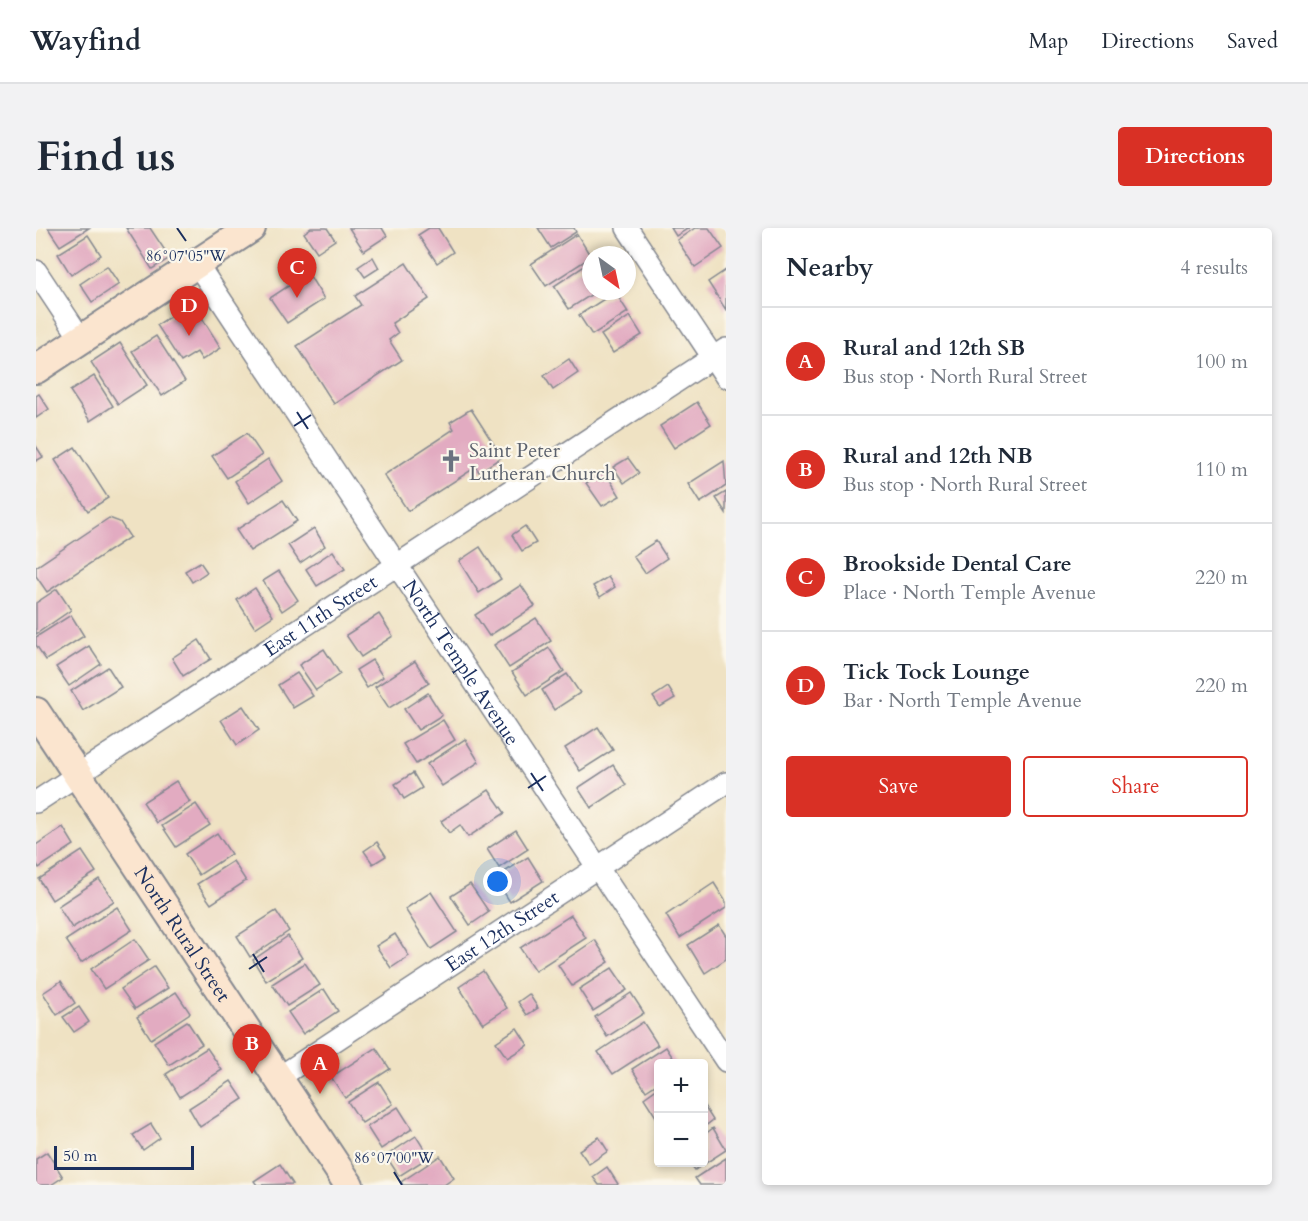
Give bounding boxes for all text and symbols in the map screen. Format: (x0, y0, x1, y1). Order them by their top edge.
text: Wayfind (30, 22, 141, 60)
text: Map (1028, 27, 1068, 56)
text: Directions (1101, 27, 1194, 56)
text: Saved (1227, 27, 1278, 56)
button: Directions (1118, 127, 1272, 186)
text: Find us (36, 128, 176, 185)
text: 86°07'05"W (146, 246, 226, 266)
north arrow (582, 246, 636, 300)
pin: C (278, 248, 316, 298)
text: Nearby (786, 250, 874, 285)
text: 4 results (1180, 254, 1248, 281)
pin: D (170, 286, 208, 336)
text: Rural and 12th SB (843, 333, 1025, 363)
text: A (798, 348, 813, 375)
text: 100 m (1195, 348, 1248, 375)
text: Bus stop · North Rural Street (843, 363, 1087, 390)
place label: Saint Peter Lutheran Church (469, 437, 616, 487)
text: Rural and 12th NB (843, 441, 1033, 471)
church icon: Saint Peter Lutheran Church (438, 448, 464, 474)
text: B (798, 456, 813, 483)
text: 110 m (1195, 456, 1248, 483)
text: Bus stop · North Rural Street (843, 471, 1087, 498)
text: Brookside Dental Care (843, 549, 1072, 579)
text: C (798, 564, 813, 591)
text: 220 m (1195, 564, 1248, 591)
street label: East 11th Street (258, 568, 383, 663)
street label: North Temple Avenue (396, 574, 526, 751)
text: Place · North Temple Avenue (843, 579, 1096, 606)
text: Tick Tock Lounge (843, 657, 1030, 687)
text: D (797, 672, 814, 699)
text: 220 m (1195, 672, 1248, 699)
text: Bar · North Temple Avenue (843, 687, 1082, 714)
button: Save (786, 756, 1011, 817)
button: Share (1023, 756, 1248, 817)
street label: North Rural Street (128, 861, 237, 1008)
your location (483, 867, 512, 896)
street label: East 12th Street (440, 883, 565, 978)
pin: B (232, 1024, 272, 1074)
pin: A (300, 1044, 340, 1094)
map controls (654, 1059, 708, 1167)
button: + (654, 1059, 708, 1113)
button: − (654, 1113, 708, 1167)
scale bar (54, 1143, 194, 1170)
text: 50 m (63, 1145, 97, 1167)
text: 86°07'00"W (354, 1148, 434, 1168)

